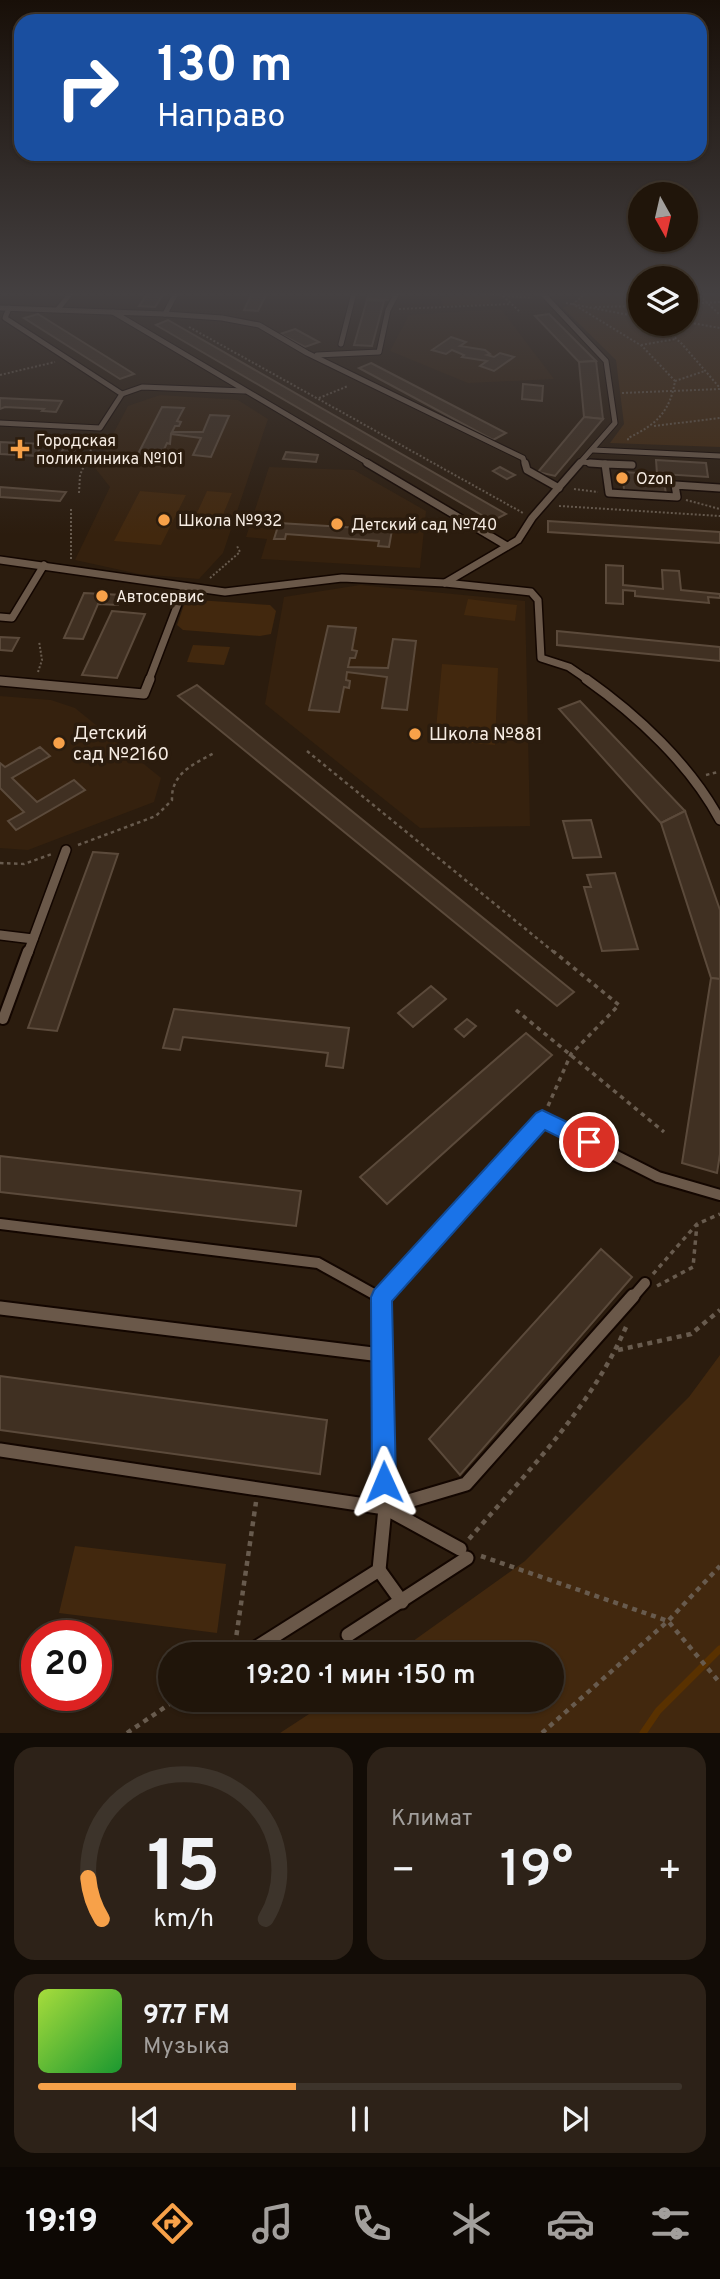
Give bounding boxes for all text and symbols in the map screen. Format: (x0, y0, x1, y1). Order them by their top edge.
text: 130 m (157, 37, 293, 99)
icon: right (42, 42, 133, 133)
text: Направо (157, 98, 285, 138)
north arrow (628, 182, 698, 252)
map controls (628, 182, 698, 336)
button: layers (628, 266, 698, 336)
place label: Городская поликлиника №101 (36, 432, 184, 470)
marker: Городская поликлиника №101 (10, 439, 30, 459)
marker: Ozon (614, 470, 630, 486)
place label: Ozon (636, 470, 673, 490)
marker: Школа №932 (156, 512, 172, 528)
place label: Школа №932 (178, 512, 282, 532)
marker: Детский сад №740 (329, 516, 345, 532)
place label: Детский сад №740 (351, 516, 497, 536)
marker: Автосервис (94, 588, 110, 604)
place label: Автосервис (116, 588, 205, 608)
place label: Детский сад №2160 (73, 723, 169, 767)
place label: Школа №881 (429, 724, 543, 747)
marker: Школа №881 (407, 726, 423, 742)
marker: Детский сад №2160 (51, 735, 67, 751)
pin (559, 1112, 619, 1172)
icon: arrive (570, 1123, 608, 1161)
position arrow (347, 1445, 421, 1519)
speed limit sign: 20 (21, 1620, 112, 1711)
text: 19:20 · 1 мин · 150 m (247, 1660, 475, 1693)
text: Климат (391, 1805, 472, 1834)
text: 15 (147, 1826, 220, 1918)
text: 19° (500, 1839, 573, 1905)
text: − (391, 1848, 416, 1897)
text: + (657, 1848, 682, 1897)
text: km/h (153, 1904, 214, 1936)
text: 97.7 FM (143, 2000, 230, 2033)
text: Музыка (143, 2033, 229, 2062)
icon: previous (126, 2100, 164, 2138)
icon: pause (341, 2100, 379, 2138)
icon: next (556, 2100, 594, 2138)
icon: directions (148, 2199, 197, 2248)
icon: music (248, 2199, 297, 2248)
icon: phone (347, 2199, 396, 2248)
icon: climate (447, 2199, 496, 2248)
icon: car (546, 2199, 595, 2248)
icon: filters (646, 2199, 695, 2248)
text: 19:19 (25, 2203, 98, 2243)

